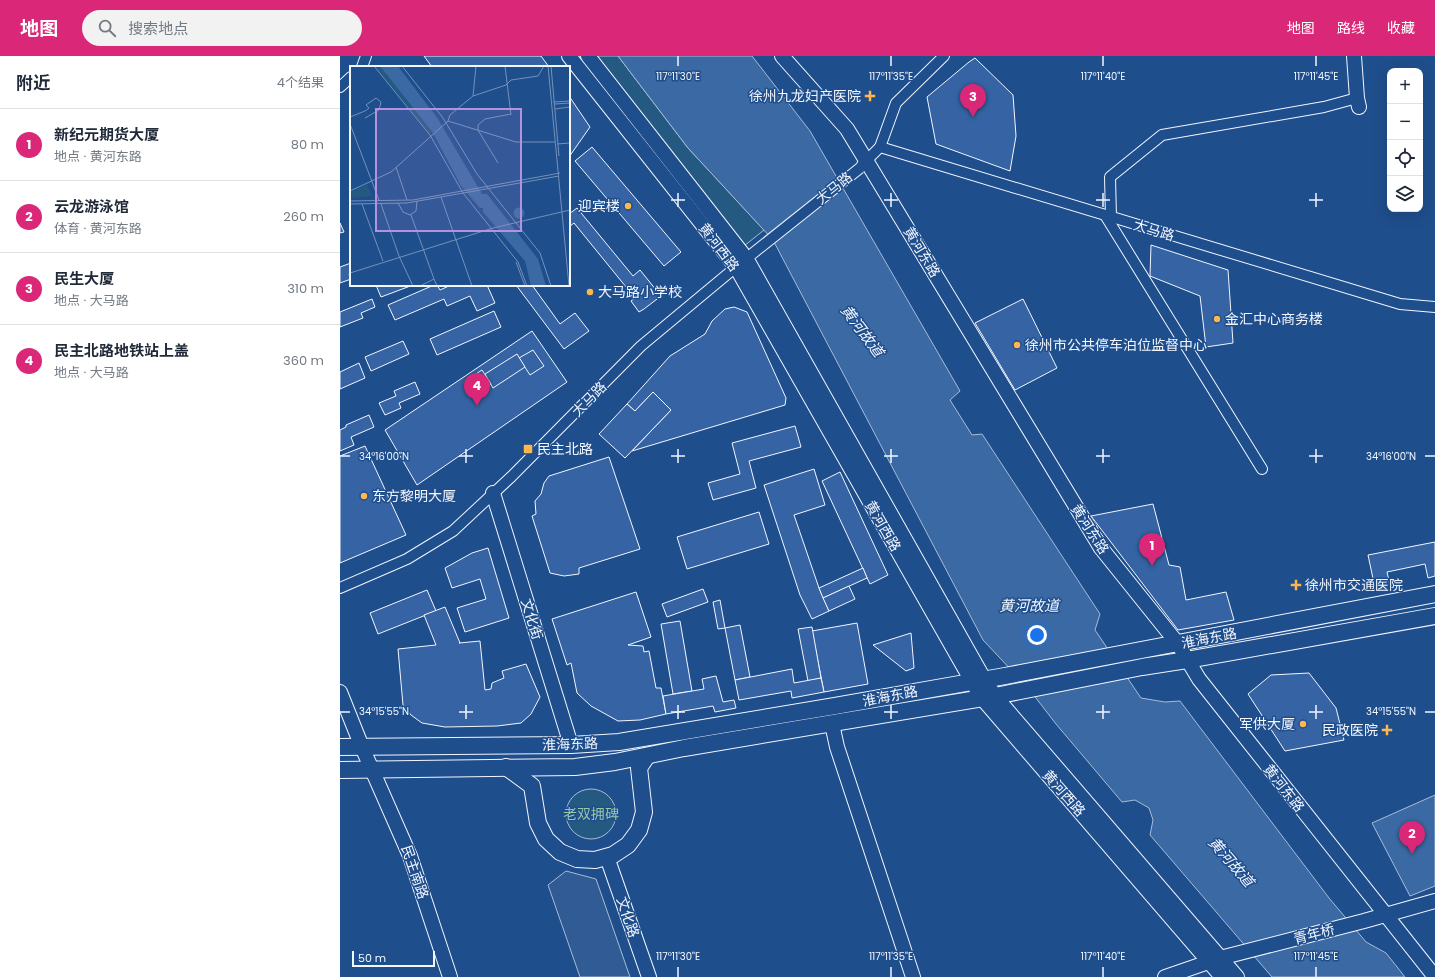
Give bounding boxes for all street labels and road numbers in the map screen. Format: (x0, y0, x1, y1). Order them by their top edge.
street label: 大马路 (811, 167, 857, 209)
street label: 大马路 (1131, 214, 1177, 246)
street label: 黄河西路 (694, 219, 744, 275)
street label: 黄河东路 (899, 223, 945, 281)
street label: 大马路 (567, 377, 611, 421)
street label: 黄河西路 (860, 497, 906, 555)
street label: 黄河东路 (1066, 500, 1114, 558)
street label: 文化街 (516, 596, 548, 642)
street label: 淮海东路 (1180, 623, 1238, 653)
street label: 淮海东路 (861, 681, 919, 711)
street label: 淮海东路 (542, 733, 598, 755)
street label: 黄河东路 (1259, 760, 1309, 816)
street label: 黄河西路 (1038, 765, 1090, 821)
street label: 民主南路 (396, 842, 434, 902)
street label: 文化路 (612, 894, 644, 940)
street label: 青年桥 (1291, 919, 1337, 949)

